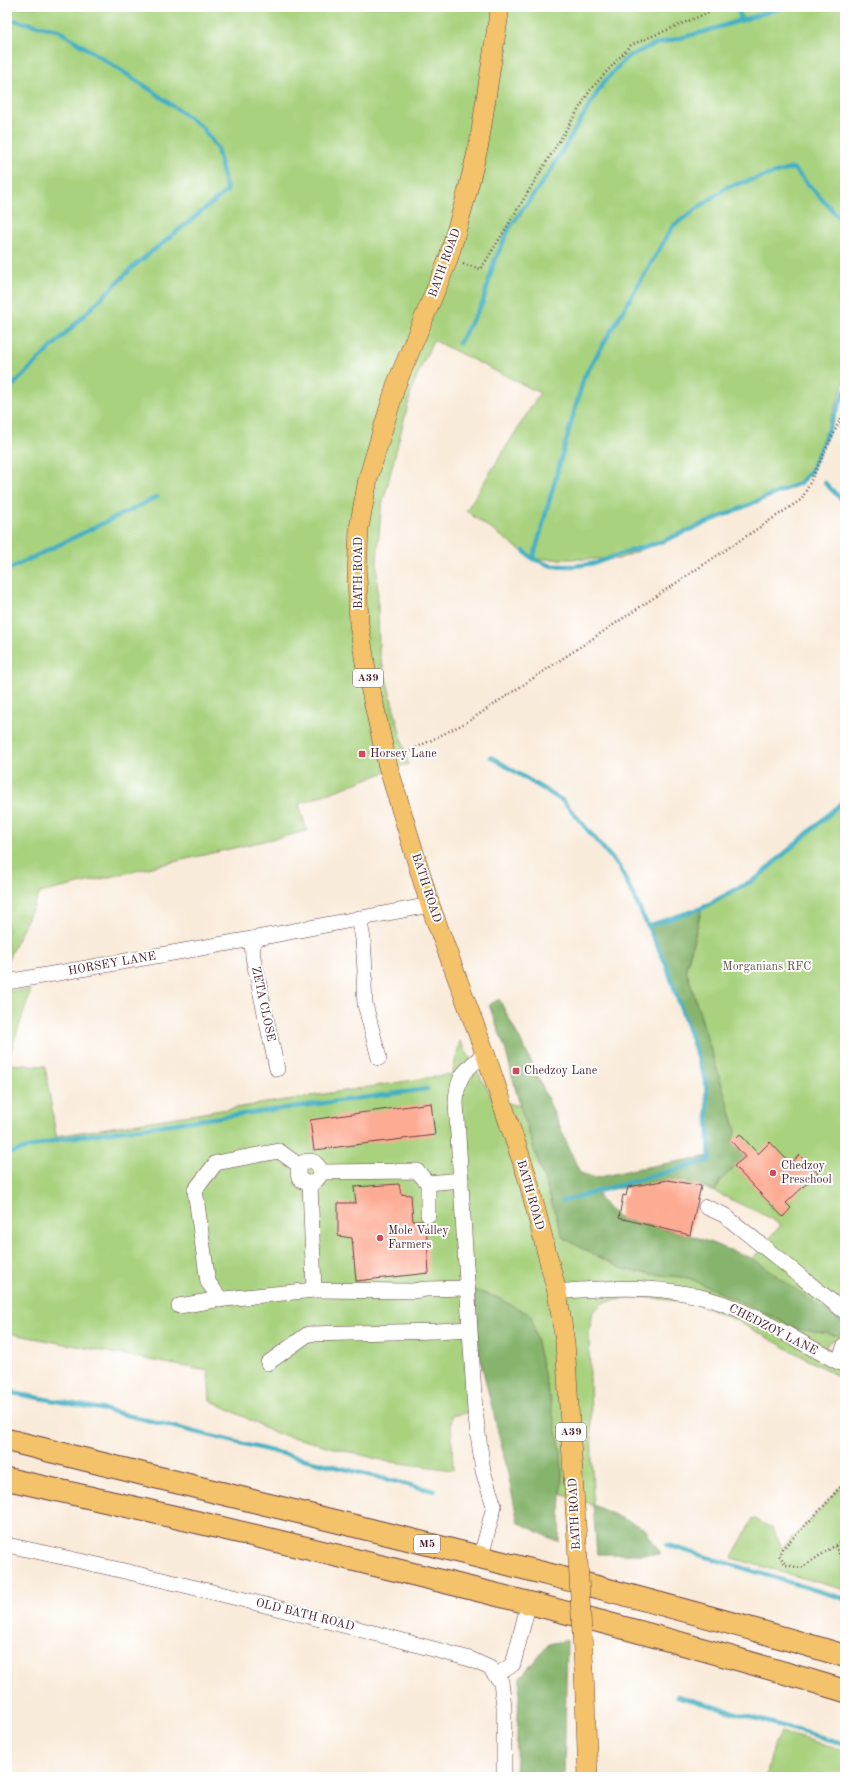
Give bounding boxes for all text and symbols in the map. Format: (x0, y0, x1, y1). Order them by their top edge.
street label: BATH ROAD (427, 227, 463, 299)
street label: BATH ROAD (353, 537, 365, 609)
road number: A39 (353, 669, 383, 687)
place label: Horsey Lane (370, 748, 437, 760)
marker: Horsey Lane (357, 749, 367, 759)
street label: BATH ROAD (409, 852, 443, 924)
street label: HORSEY LANE (67, 950, 157, 978)
park label: Morganians RFC (723, 961, 811, 973)
street label: ZETA CLOSE (249, 965, 277, 1043)
place label: Chedzoy Lane (524, 1065, 598, 1077)
marker: Chedzoy Lane (511, 1066, 521, 1076)
street label: BATH ROAD (514, 1159, 546, 1231)
place label: Chedzoy Preschool (781, 1160, 832, 1186)
marker: Chedzoy Preschool (768, 1168, 778, 1178)
place label: Mole Valley Farmers (388, 1225, 449, 1251)
marker: Mole Valley Farmers (375, 1233, 385, 1243)
street label: CHEDZOY LANE (727, 1303, 819, 1357)
road number: A39 (556, 1423, 586, 1441)
street label: BATH ROAD (567, 1478, 583, 1550)
road number: M5 (414, 1535, 440, 1553)
street label: OLD BATH ROAD (254, 1597, 356, 1633)

